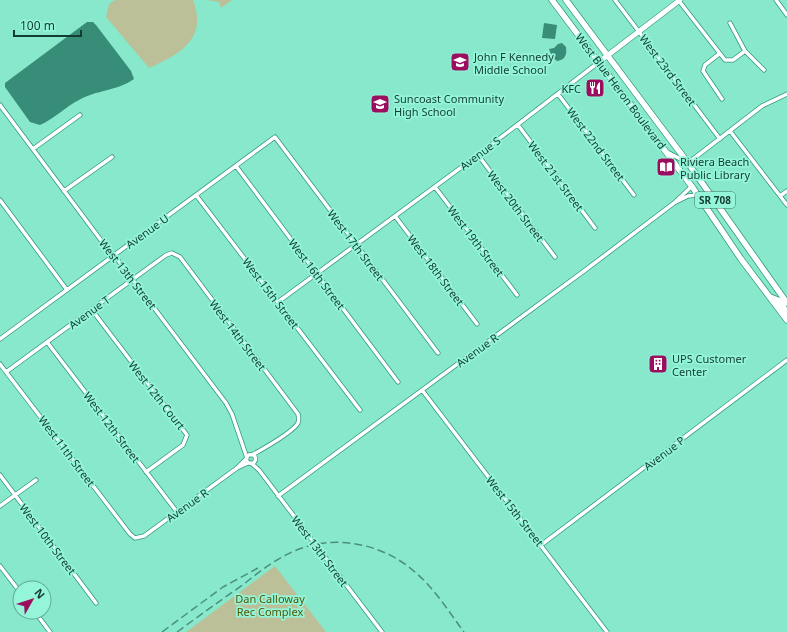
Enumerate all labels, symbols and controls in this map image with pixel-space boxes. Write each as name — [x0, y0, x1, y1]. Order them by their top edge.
scale bar — [14, 12, 81, 38]
text: 100 m — [20, 17, 55, 34]
street label: West Blue Heron Boulevard — [572, 30, 670, 152]
street label: West 23rd Street — [636, 31, 700, 109]
place label: John F Kennedy Middle School — [473, 49, 554, 77]
school or university icon: John F Kennedy Middle School — [449, 51, 471, 73]
restaurant icon: KFC — [584, 77, 606, 99]
place label: KFC — [562, 81, 581, 96]
place label: Suncoast Community High School — [394, 91, 504, 119]
school or university icon: Suncoast Community High School — [369, 93, 391, 115]
street label: West 22nd Street — [564, 104, 628, 184]
street label: Avenue S — [457, 133, 503, 173]
street label: West 21st Street — [525, 138, 587, 214]
place label: Riviera Beach Public Library — [680, 154, 750, 182]
library icon: Riviera Beach Public Library — [655, 156, 677, 178]
street label: West 20th Street — [484, 167, 548, 245]
road number: SR 708 — [695, 192, 735, 208]
street label: West 19th Street — [444, 202, 508, 280]
street label: West 17th Street — [324, 206, 388, 284]
street label: Avenue U — [123, 210, 171, 252]
street label: West 18th Street — [404, 231, 468, 309]
street label: West 16th Street — [285, 235, 349, 313]
street label: West 13th Street — [96, 236, 160, 312]
street label: West 15th Street — [239, 254, 303, 332]
street label: Avenue T — [65, 292, 113, 332]
street label: West 14th Street — [206, 296, 270, 374]
street label: Avenue R — [453, 330, 501, 370]
place label: UPS Customer Center — [672, 351, 747, 379]
building icon: UPS Customer Center — [647, 353, 669, 375]
street label: West 12th Court — [125, 358, 189, 433]
street label: West 12th Street — [80, 388, 144, 466]
street label: West 11th Street — [35, 412, 99, 490]
street label: Avenue P — [640, 432, 688, 473]
street label: West 15th Street — [483, 473, 547, 549]
street label: Avenue R — [163, 485, 211, 525]
street label: West 10th Street — [16, 500, 80, 578]
street label: West 13th Street — [288, 512, 352, 590]
north arrow — [12, 580, 52, 620]
text: N — [32, 585, 49, 602]
park label: Dan Calloway Rec Complex — [235, 591, 305, 619]

